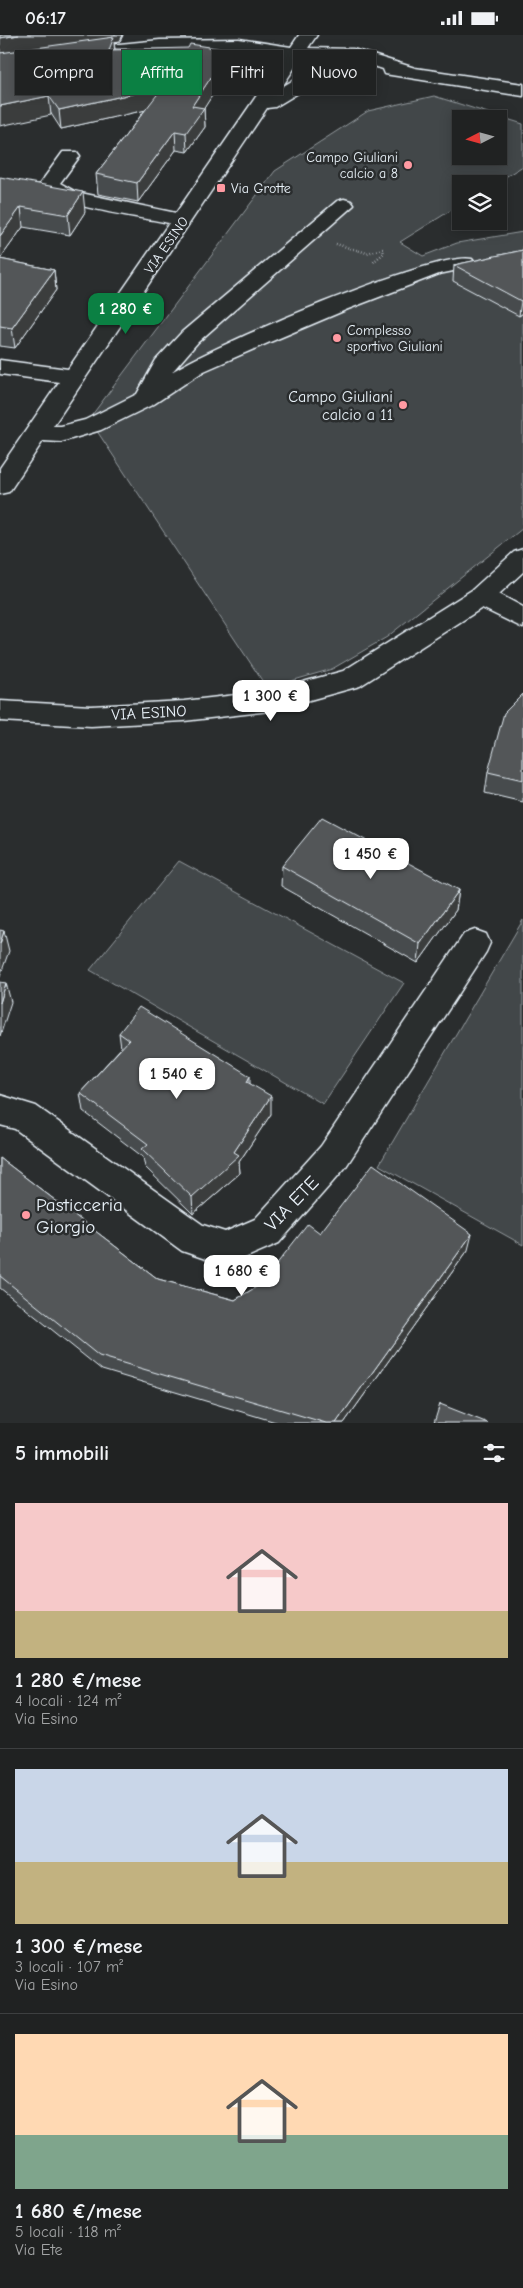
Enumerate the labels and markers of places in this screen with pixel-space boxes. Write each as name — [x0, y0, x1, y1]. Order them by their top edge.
place label: Campo Giuliani calcio a 8 — [306, 149, 398, 182]
marker: Campo Giuliani calcio a 8 — [402, 159, 414, 171]
place label: Via Grotte — [231, 180, 291, 197]
marker: Via Grotte — [215, 182, 227, 194]
pin: 1 280 € — [80, 293, 172, 335]
place label: Complesso sportivo Giuliani — [347, 322, 443, 355]
marker: Complesso sportivo Giuliani — [331, 332, 343, 344]
place label: Campo Giuliani calcio a 11 — [288, 388, 393, 424]
marker: Campo Giuliani calcio a 11 — [397, 399, 409, 411]
pin: 1 300 € — [225, 679, 317, 722]
pin: 1 450 € — [325, 837, 417, 880]
pin: 1 540 € — [131, 1057, 223, 1100]
place label: Pasticceria Giorgio — [36, 1194, 123, 1238]
marker: Pasticceria Giorgio — [20, 1209, 32, 1221]
pin: 1 680 € — [196, 1255, 288, 1297]

